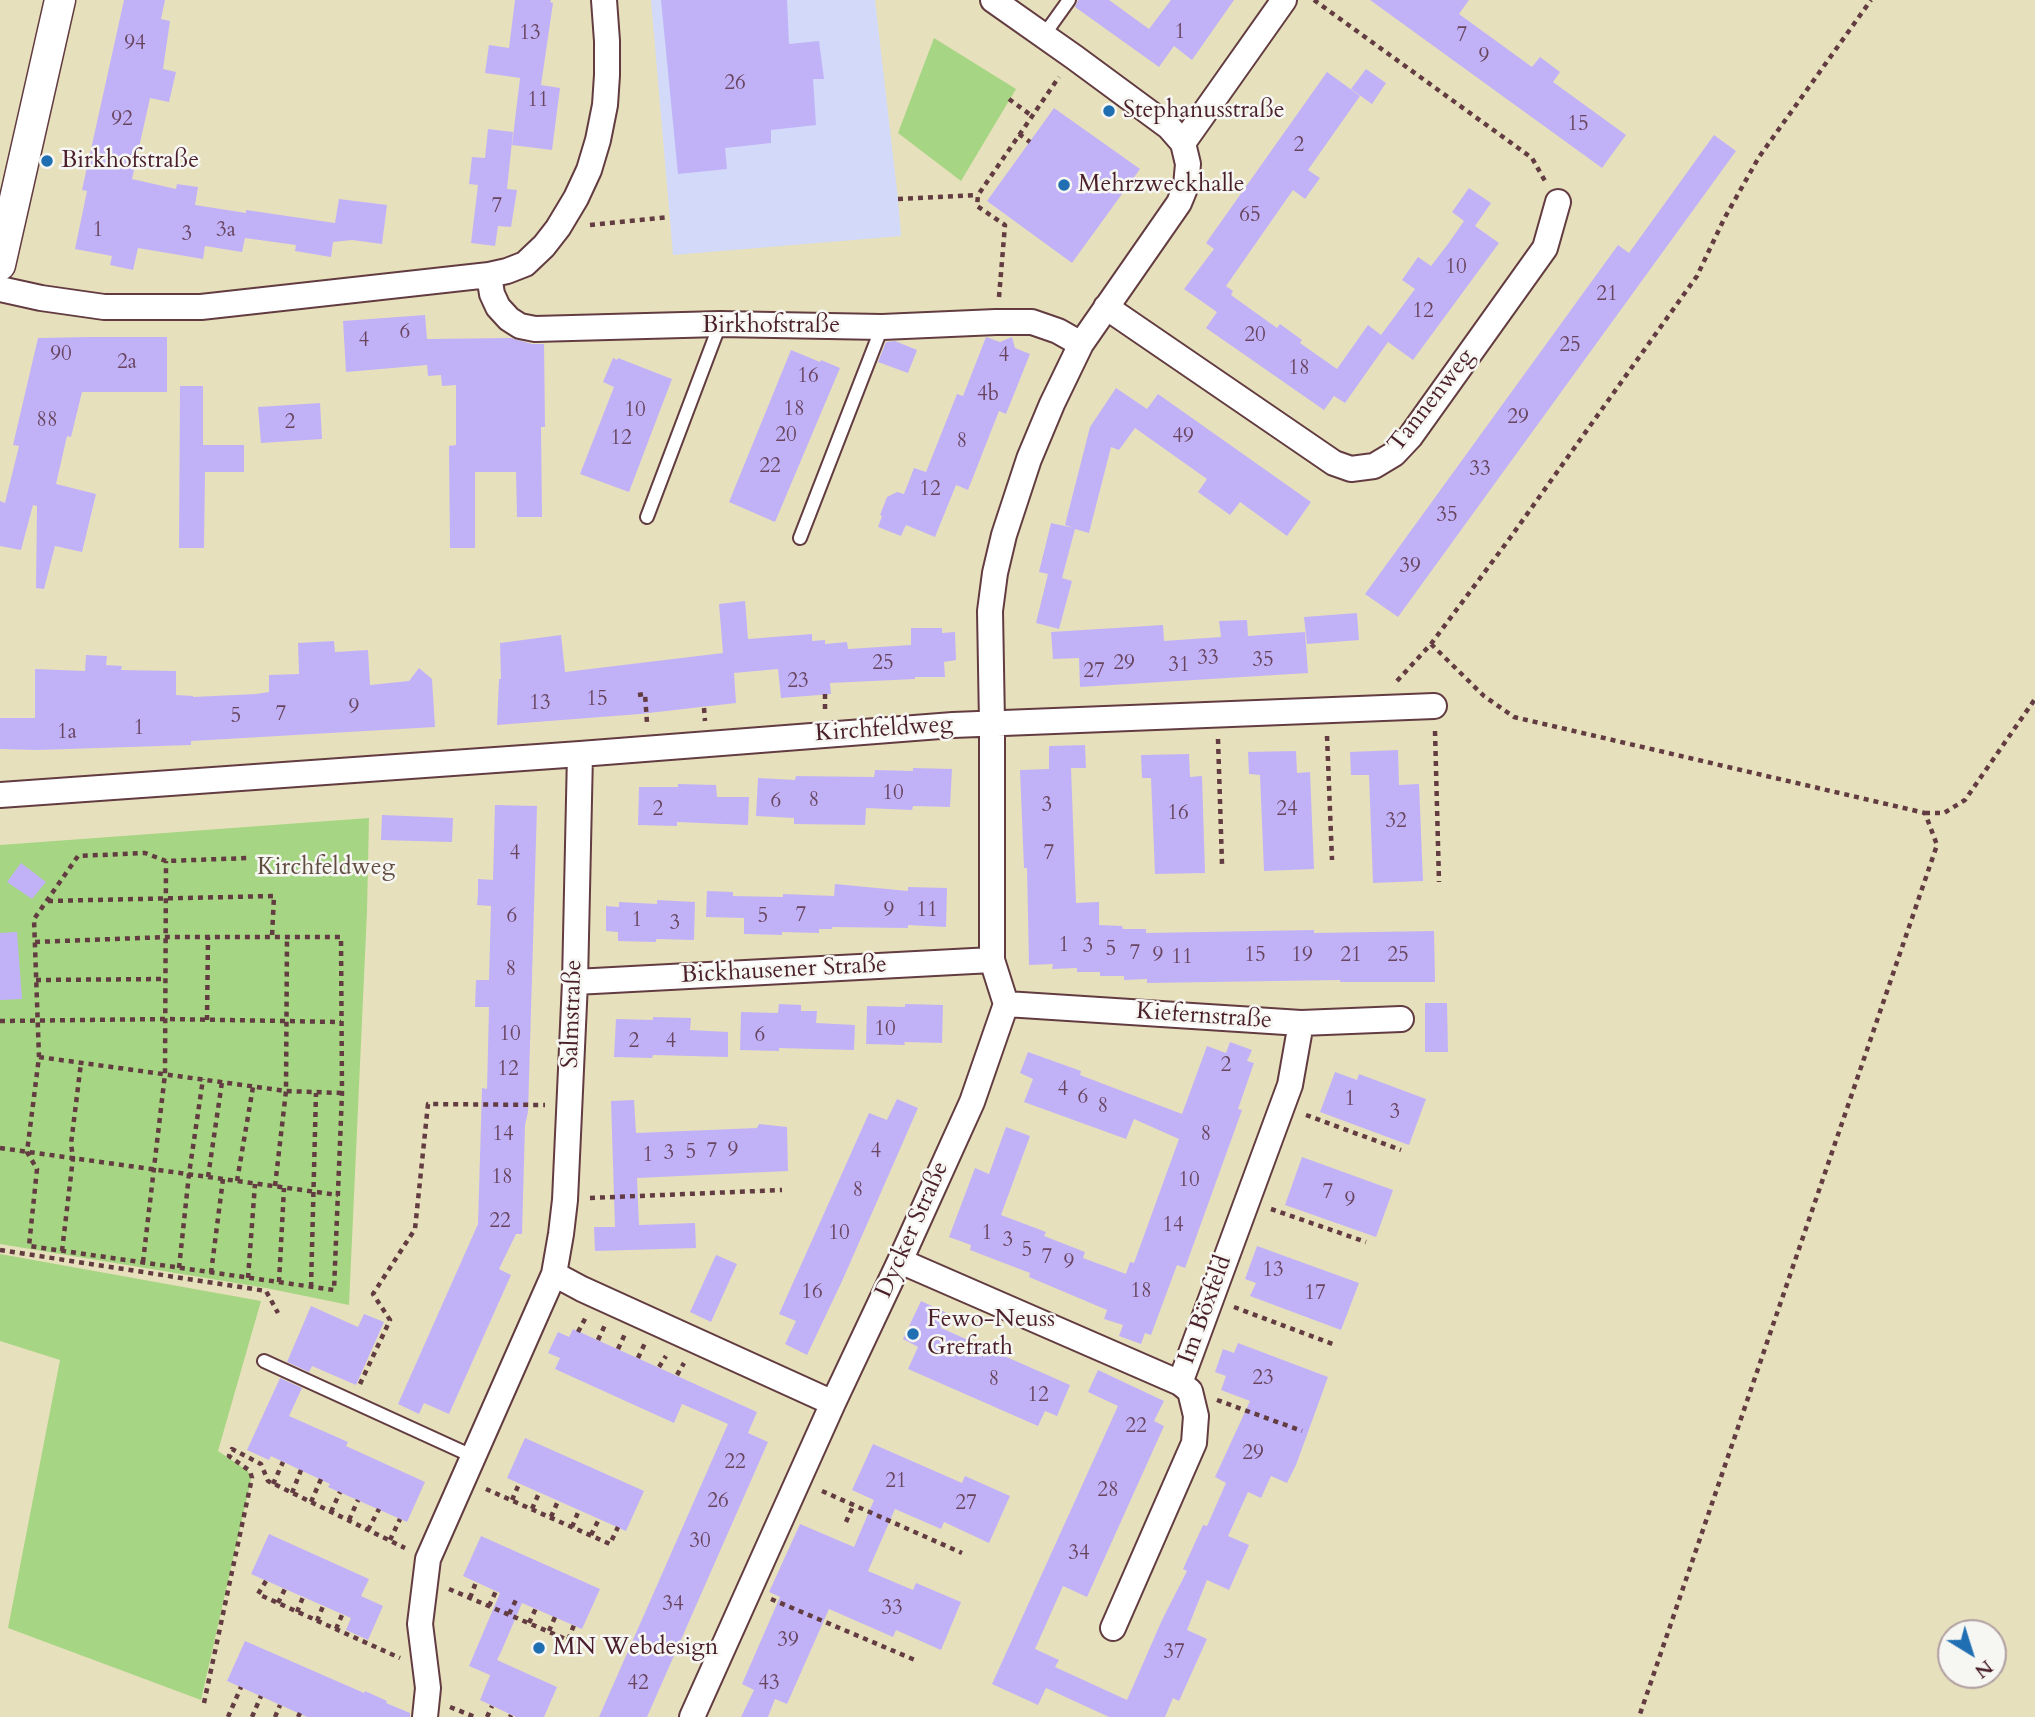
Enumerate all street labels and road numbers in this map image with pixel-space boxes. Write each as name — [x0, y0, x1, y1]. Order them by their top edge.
street label: Birkhofstraße — [702, 312, 840, 340]
street label: Tannenweg — [1383, 344, 1481, 458]
street label: Kirchfeldweg — [814, 711, 954, 749]
street label: Bickhausener Straße — [680, 951, 888, 991]
street label: Salmstraße — [557, 959, 589, 1069]
street label: Kiefernstraße — [1135, 998, 1273, 1036]
street label: Dycker Straße — [870, 1157, 956, 1303]
street label: Im Böxfeld — [1173, 1252, 1239, 1368]

